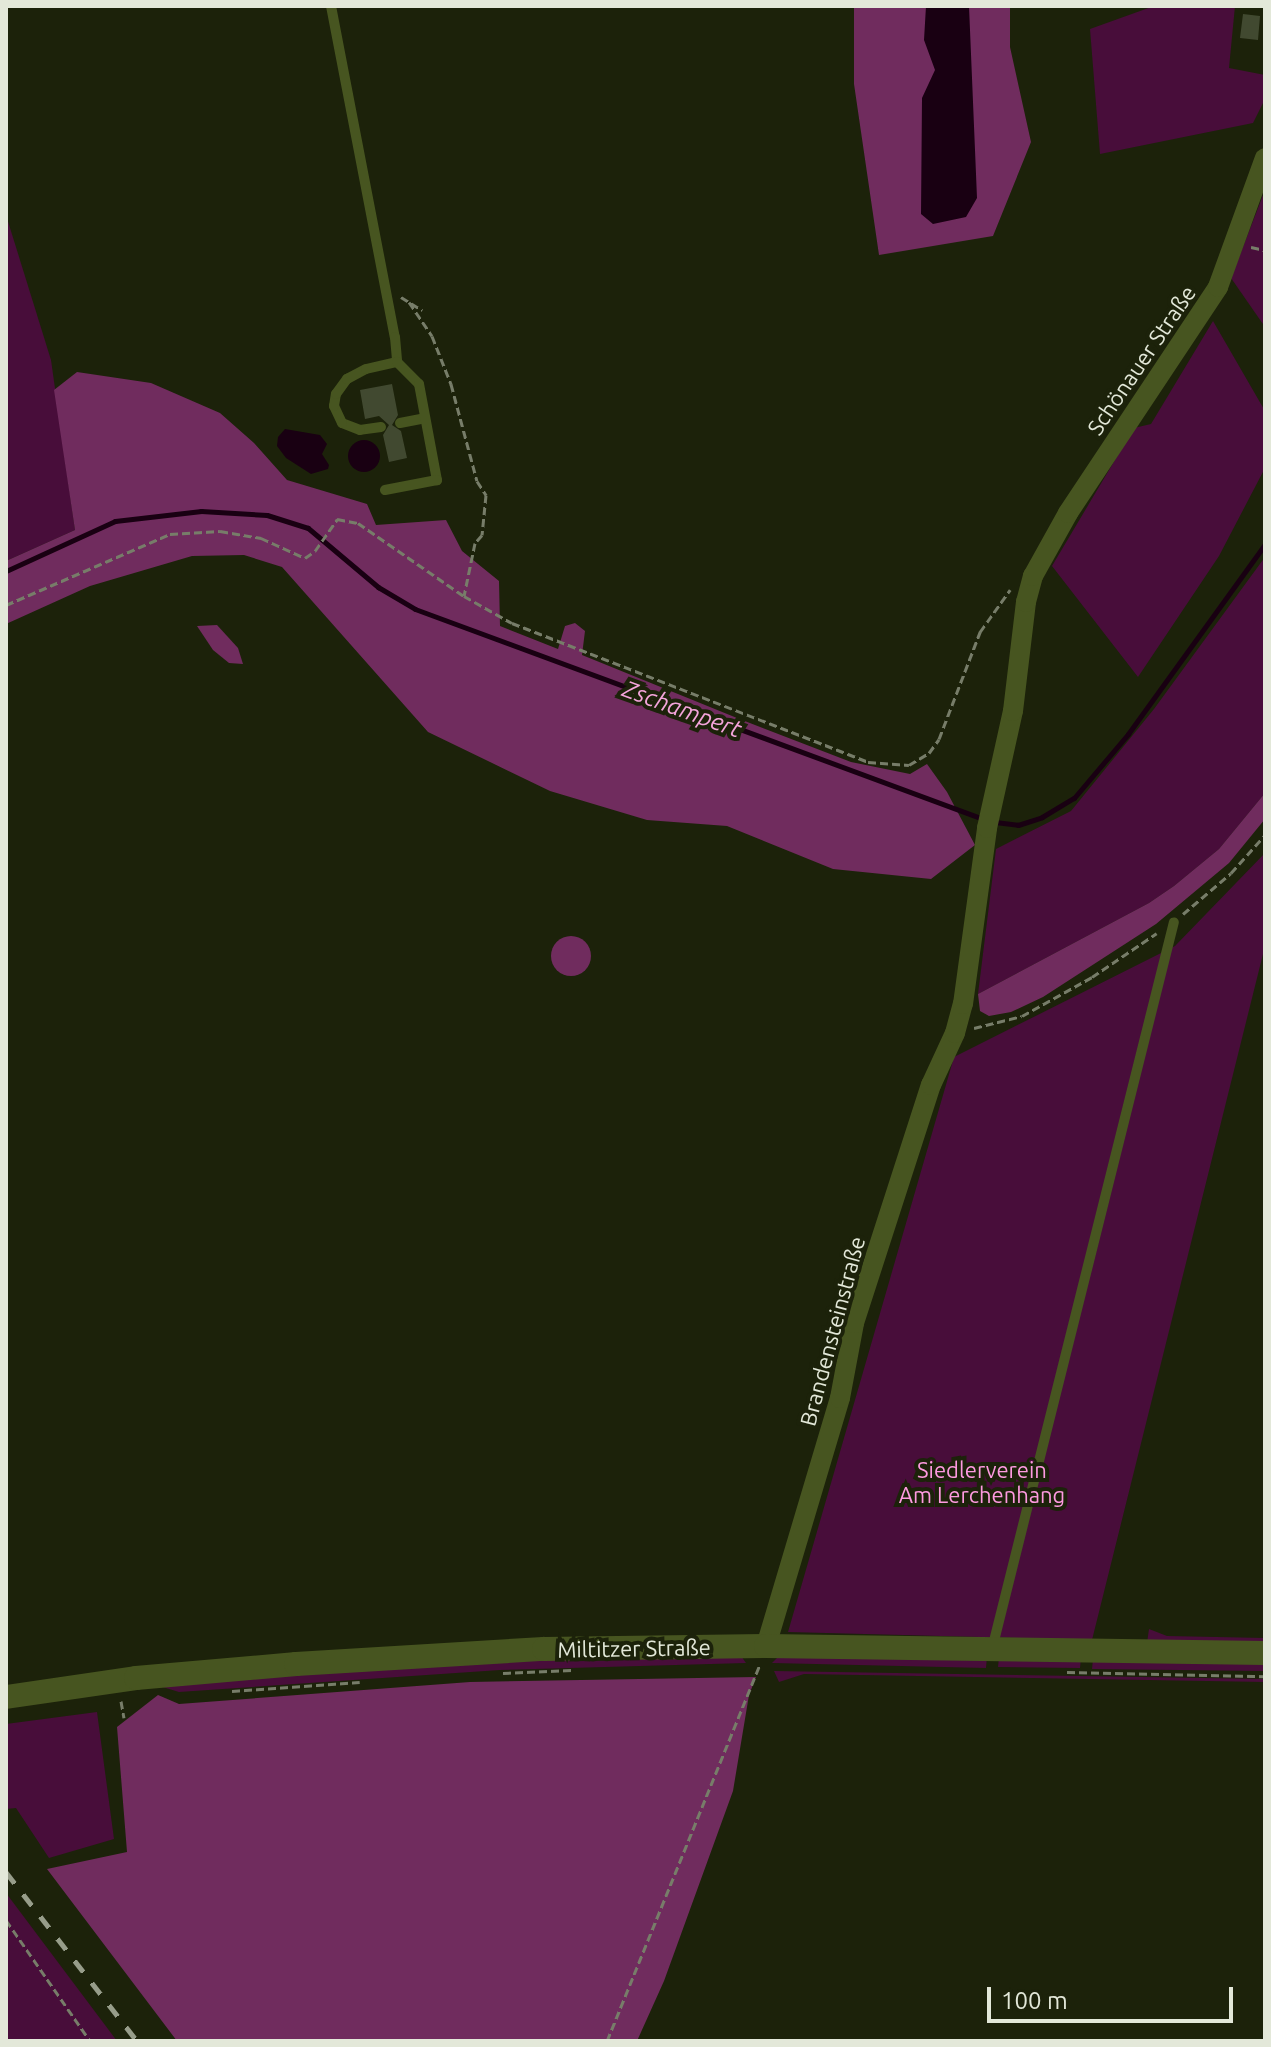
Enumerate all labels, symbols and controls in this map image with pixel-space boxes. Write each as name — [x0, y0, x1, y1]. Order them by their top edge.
street label: Schönauer Straße — [1081, 280, 1201, 440]
water label: Zschampert — [619, 674, 745, 744]
street label: Brandensteinstraße — [794, 1233, 870, 1429]
park label: Siedlerverein Am Lerchenhang — [899, 1456, 1065, 1508]
street label: Miltitzer Straße — [557, 1633, 711, 1663]
scale bar — [991, 1971, 1237, 2021]
text: 100 m — [1001, 1987, 1068, 2014]

